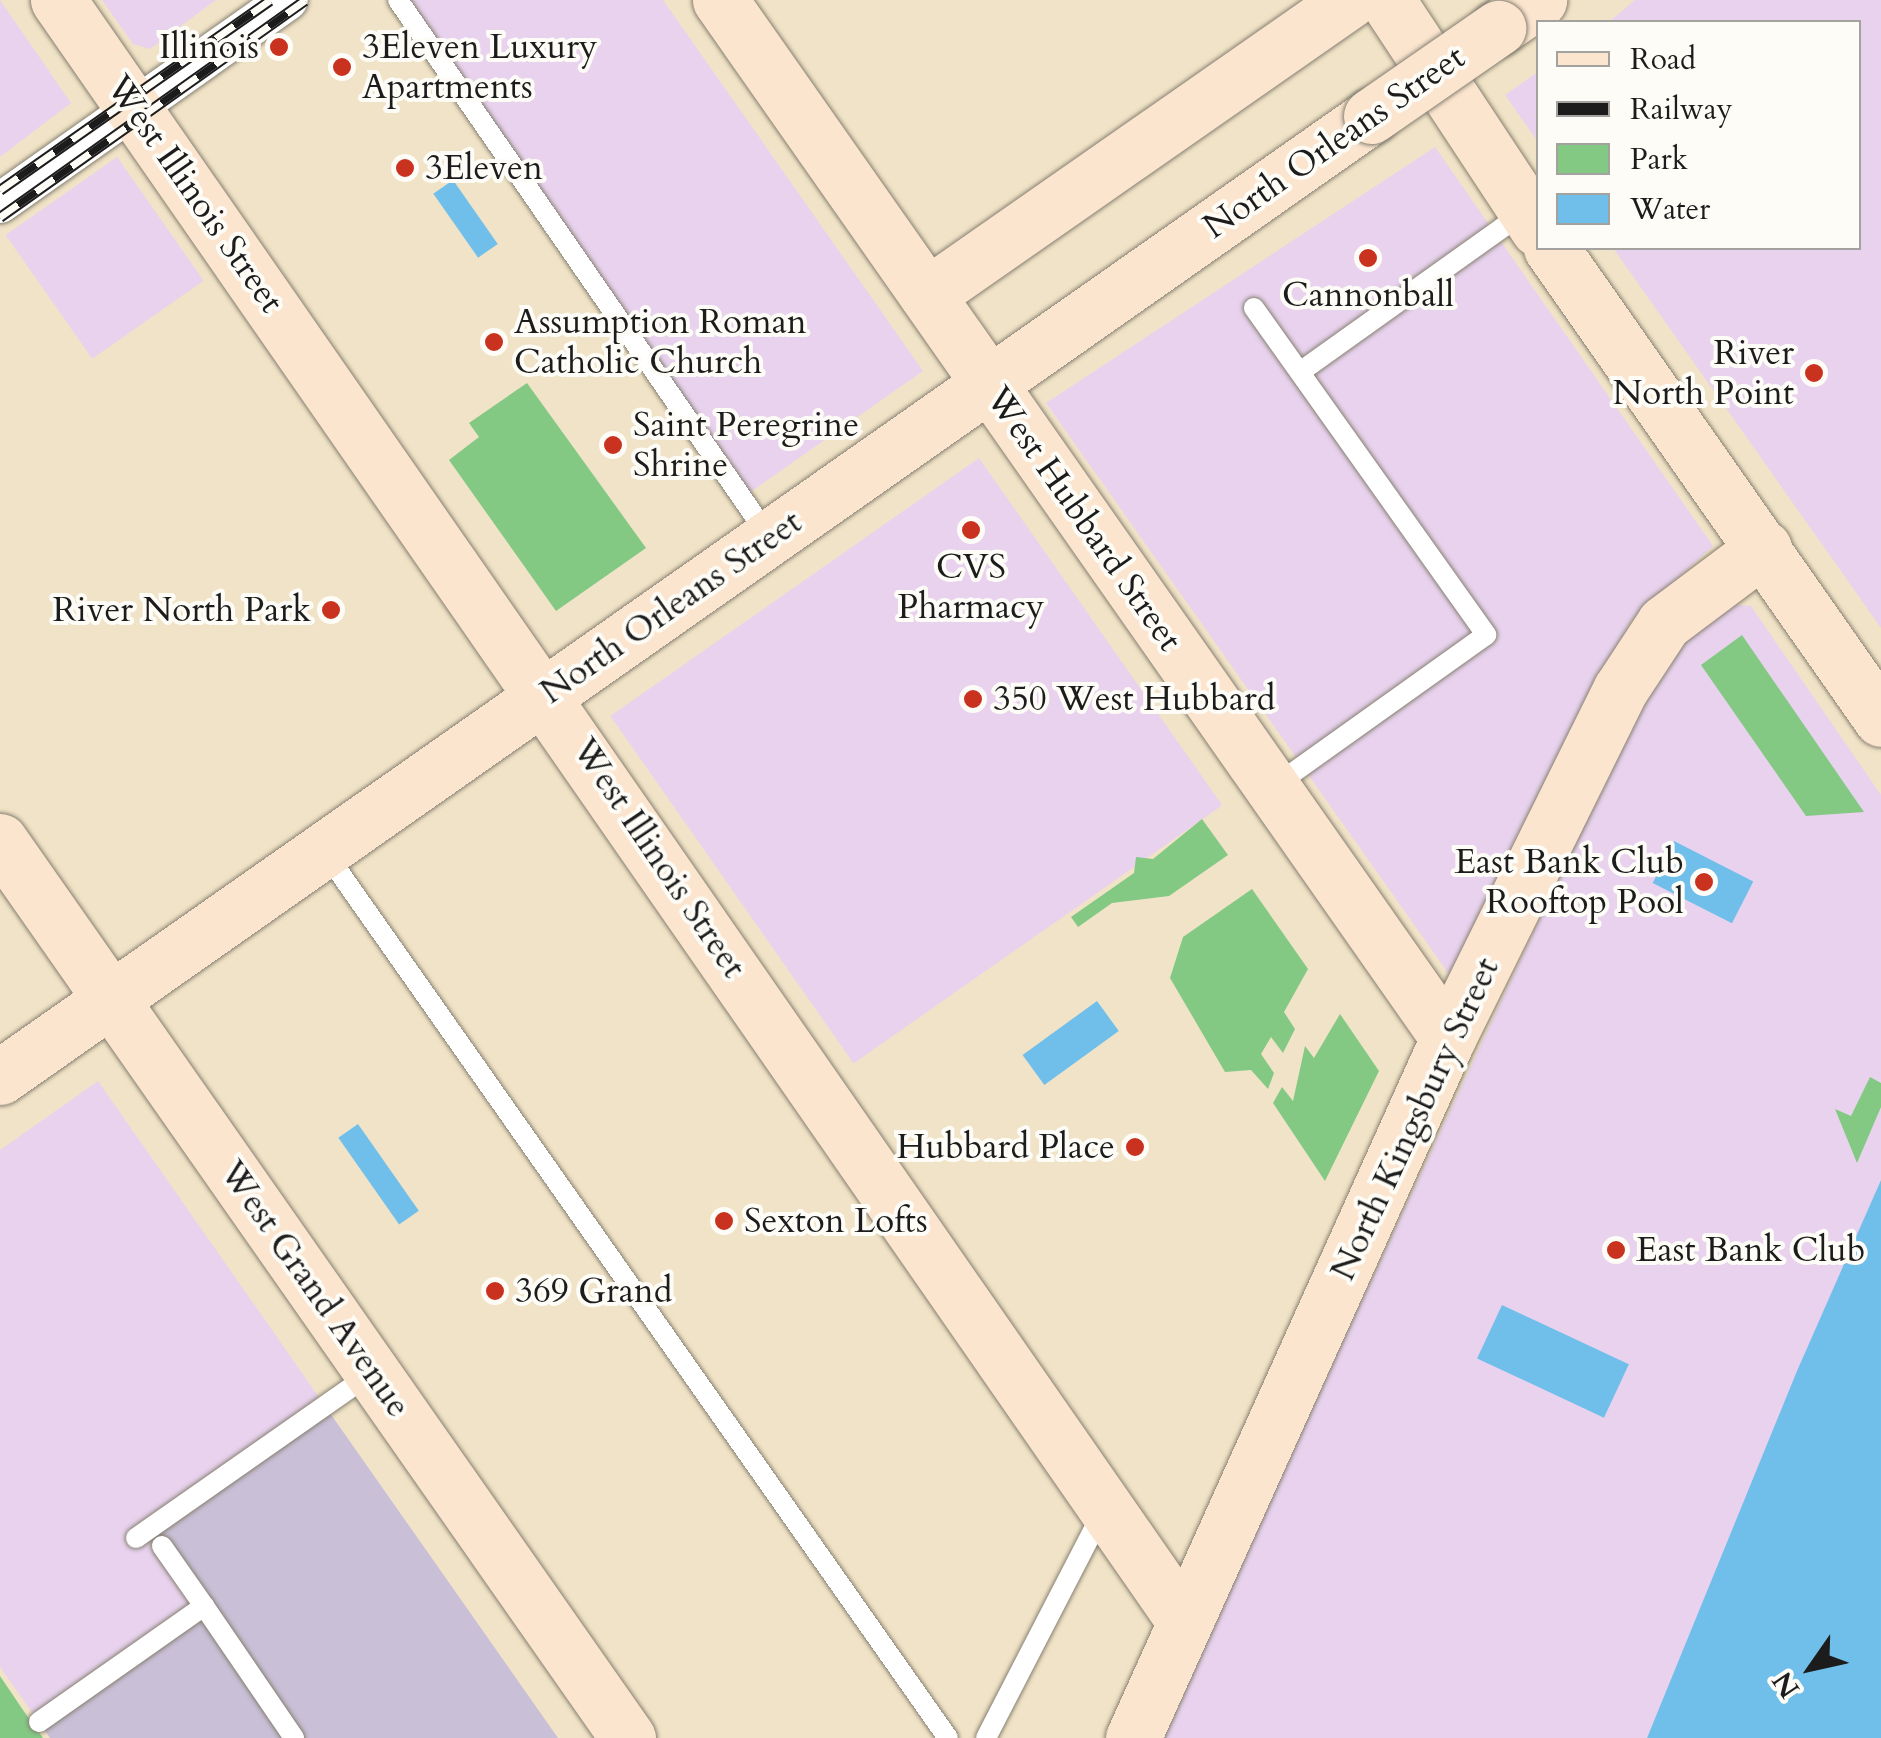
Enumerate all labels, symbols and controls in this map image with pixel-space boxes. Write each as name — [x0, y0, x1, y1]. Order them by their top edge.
legend — [1536, 20, 1861, 250]
place label: Illinois — [159, 26, 259, 68]
place label: 3Eleven Luxury Apartments — [362, 26, 597, 108]
marker: Illinois — [268, 36, 290, 58]
street label: North Orleans Street — [1195, 36, 1473, 248]
text: Road — [1630, 39, 1696, 80]
marker: 3Eleven Luxury Apartments — [331, 56, 353, 78]
street label: West Illinois Street — [97, 67, 293, 321]
text: Railway — [1630, 89, 1733, 130]
text: Park — [1630, 139, 1688, 180]
place label: 3Eleven — [425, 147, 543, 189]
marker: 3Eleven — [394, 157, 416, 179]
text: Water — [1630, 189, 1710, 230]
marker: Cannonball — [1357, 247, 1379, 269]
place label: Cannonball — [1282, 274, 1454, 316]
place label: Assumption Roman Catholic Church — [514, 301, 807, 383]
marker: Assumption Roman Catholic Church — [483, 331, 505, 353]
place label: River North Point — [1612, 332, 1794, 414]
marker: River North Point — [1803, 362, 1825, 384]
street label: West Hubbard Street — [977, 379, 1191, 659]
place label: Saint Peregrine Shrine — [633, 404, 859, 486]
marker: Saint Peregrine Shrine — [602, 434, 624, 456]
street label: North Orleans Street — [532, 501, 810, 713]
marker: CVS Pharmacy — [960, 519, 982, 541]
place label: CVS Pharmacy — [898, 546, 1044, 628]
place label: River North Park — [53, 589, 311, 631]
marker: River North Park — [320, 599, 342, 621]
place label: 350 West Hubbard — [993, 678, 1275, 720]
marker: 350 West Hubbard — [962, 688, 984, 710]
street label: West Illinois Street — [563, 730, 755, 986]
place label: East Bank Club Rooftop Pool — [1455, 841, 1684, 923]
marker: East Bank Club Rooftop Pool — [1693, 871, 1715, 893]
street label: North Kingsbury Street — [1322, 951, 1508, 1287]
place label: Hubbard Place — [896, 1126, 1115, 1168]
marker: Hubbard Place — [1124, 1136, 1146, 1158]
street label: West Grand Avenue — [211, 1153, 419, 1425]
place label: Sexton Lofts — [744, 1200, 928, 1242]
marker: Sexton Lofts — [713, 1210, 735, 1232]
place label: East Bank Club — [1636, 1229, 1865, 1271]
marker: East Bank Club — [1605, 1239, 1627, 1261]
place label: 369 Grand — [515, 1270, 672, 1312]
marker: 369 Grand — [484, 1280, 506, 1302]
north arrow — [1761, 1618, 1861, 1718]
text: N — [1764, 1664, 1809, 1705]

